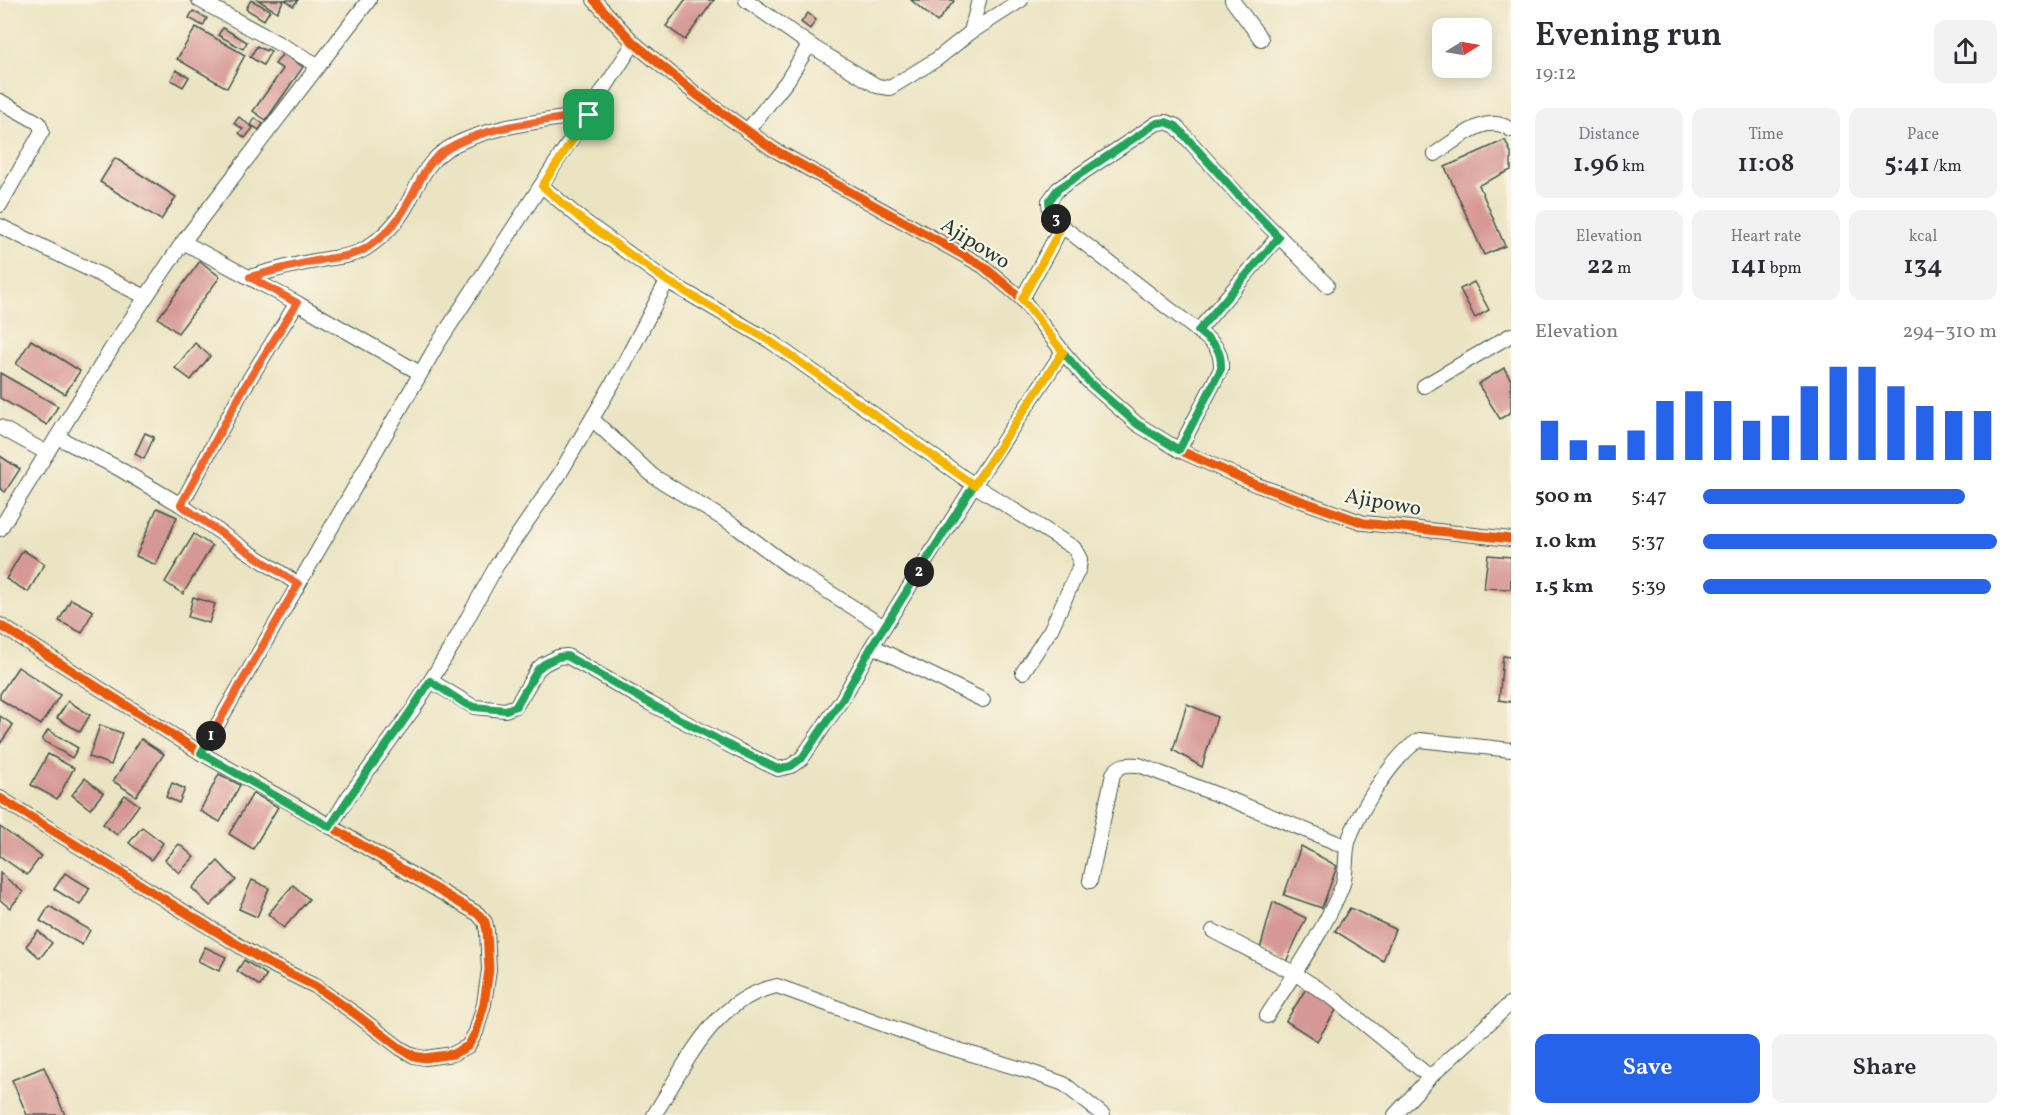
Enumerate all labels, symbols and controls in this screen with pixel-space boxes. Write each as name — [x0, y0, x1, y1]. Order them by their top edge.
text: Evening run — [1535, 14, 1722, 60]
north arrow — [1432, 18, 1492, 78]
map controls — [1432, 18, 1492, 78]
button: share — [1934, 20, 1997, 83]
text: 19:12 — [1535, 60, 1576, 88]
pin — [563, 89, 614, 140]
icon: arrive — [572, 98, 605, 131]
text: Distance — [1578, 124, 1640, 146]
text: Time — [1748, 124, 1784, 146]
text: Pace — [1907, 124, 1939, 146]
text: 1.96 — [1573, 146, 1619, 182]
text: 11:08 — [1737, 146, 1795, 182]
text: 5:41 — [1884, 146, 1930, 182]
text: km — [1619, 156, 1645, 178]
text: /km — [1930, 156, 1962, 178]
pin: 3 — [1041, 204, 1071, 234]
text: 3 — [1052, 208, 1060, 230]
street label: Ajipowo — [935, 211, 1015, 277]
text: Elevation — [1576, 226, 1642, 248]
text: Heart rate — [1731, 226, 1801, 248]
text: kcal — [1909, 226, 1937, 248]
text: 22 — [1587, 248, 1614, 284]
text: 141 — [1730, 248, 1767, 284]
text: 134 — [1903, 248, 1943, 284]
text: m — [1614, 258, 1631, 280]
text: bpm — [1767, 258, 1802, 280]
text: Elevation — [1535, 318, 1618, 346]
text: 294–310 m — [1902, 318, 1997, 346]
street label: Ajipowo — [1343, 482, 1423, 524]
text: 500 m — [1535, 483, 1593, 511]
text: 5:47 — [1631, 483, 1667, 511]
text: 1.0 km — [1535, 528, 1597, 556]
text: 5:37 — [1631, 528, 1665, 556]
pin: 2 — [904, 557, 934, 587]
text: 2 — [915, 561, 923, 583]
text: 1.5 km — [1535, 573, 1594, 601]
text: 5:39 — [1631, 573, 1666, 601]
pin: 1 — [196, 721, 226, 751]
text: 1 — [208, 725, 214, 747]
button: Save — [1535, 1034, 1760, 1103]
button: Share — [1772, 1034, 1997, 1103]

